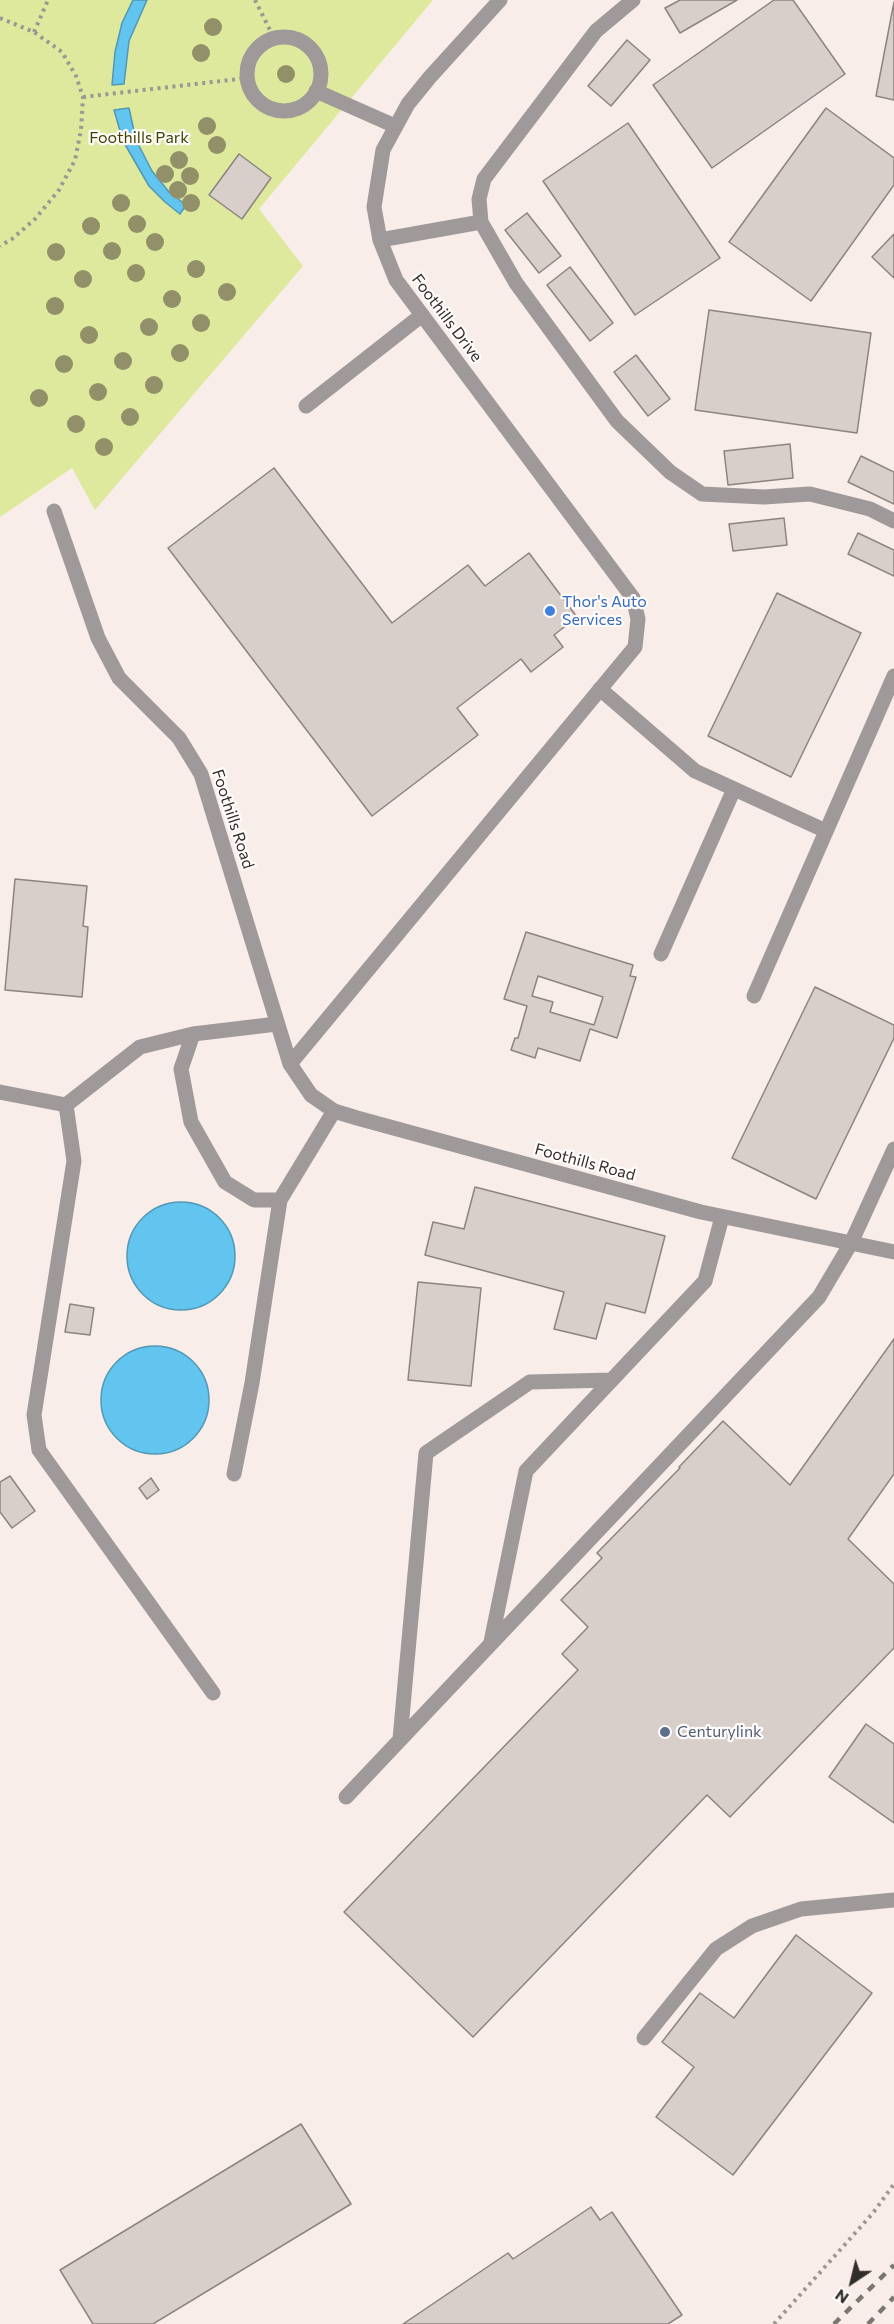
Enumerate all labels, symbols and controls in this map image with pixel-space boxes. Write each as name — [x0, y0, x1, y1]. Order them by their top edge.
park label: Foothills Park — [89, 128, 189, 148]
street label: Foothills Drive — [408, 270, 486, 366]
place label: Thor's Auto Services — [562, 592, 647, 630]
marker: Thor's Auto Services — [543, 604, 557, 618]
street label: Foothills Road — [208, 767, 258, 871]
street label: Foothills Road — [533, 1139, 637, 1185]
place label: Centurylink — [677, 1722, 762, 1742]
marker: Centurylink — [658, 1725, 672, 1739]
north arrow — [822, 2252, 882, 2312]
text: N — [831, 2286, 852, 2308]

